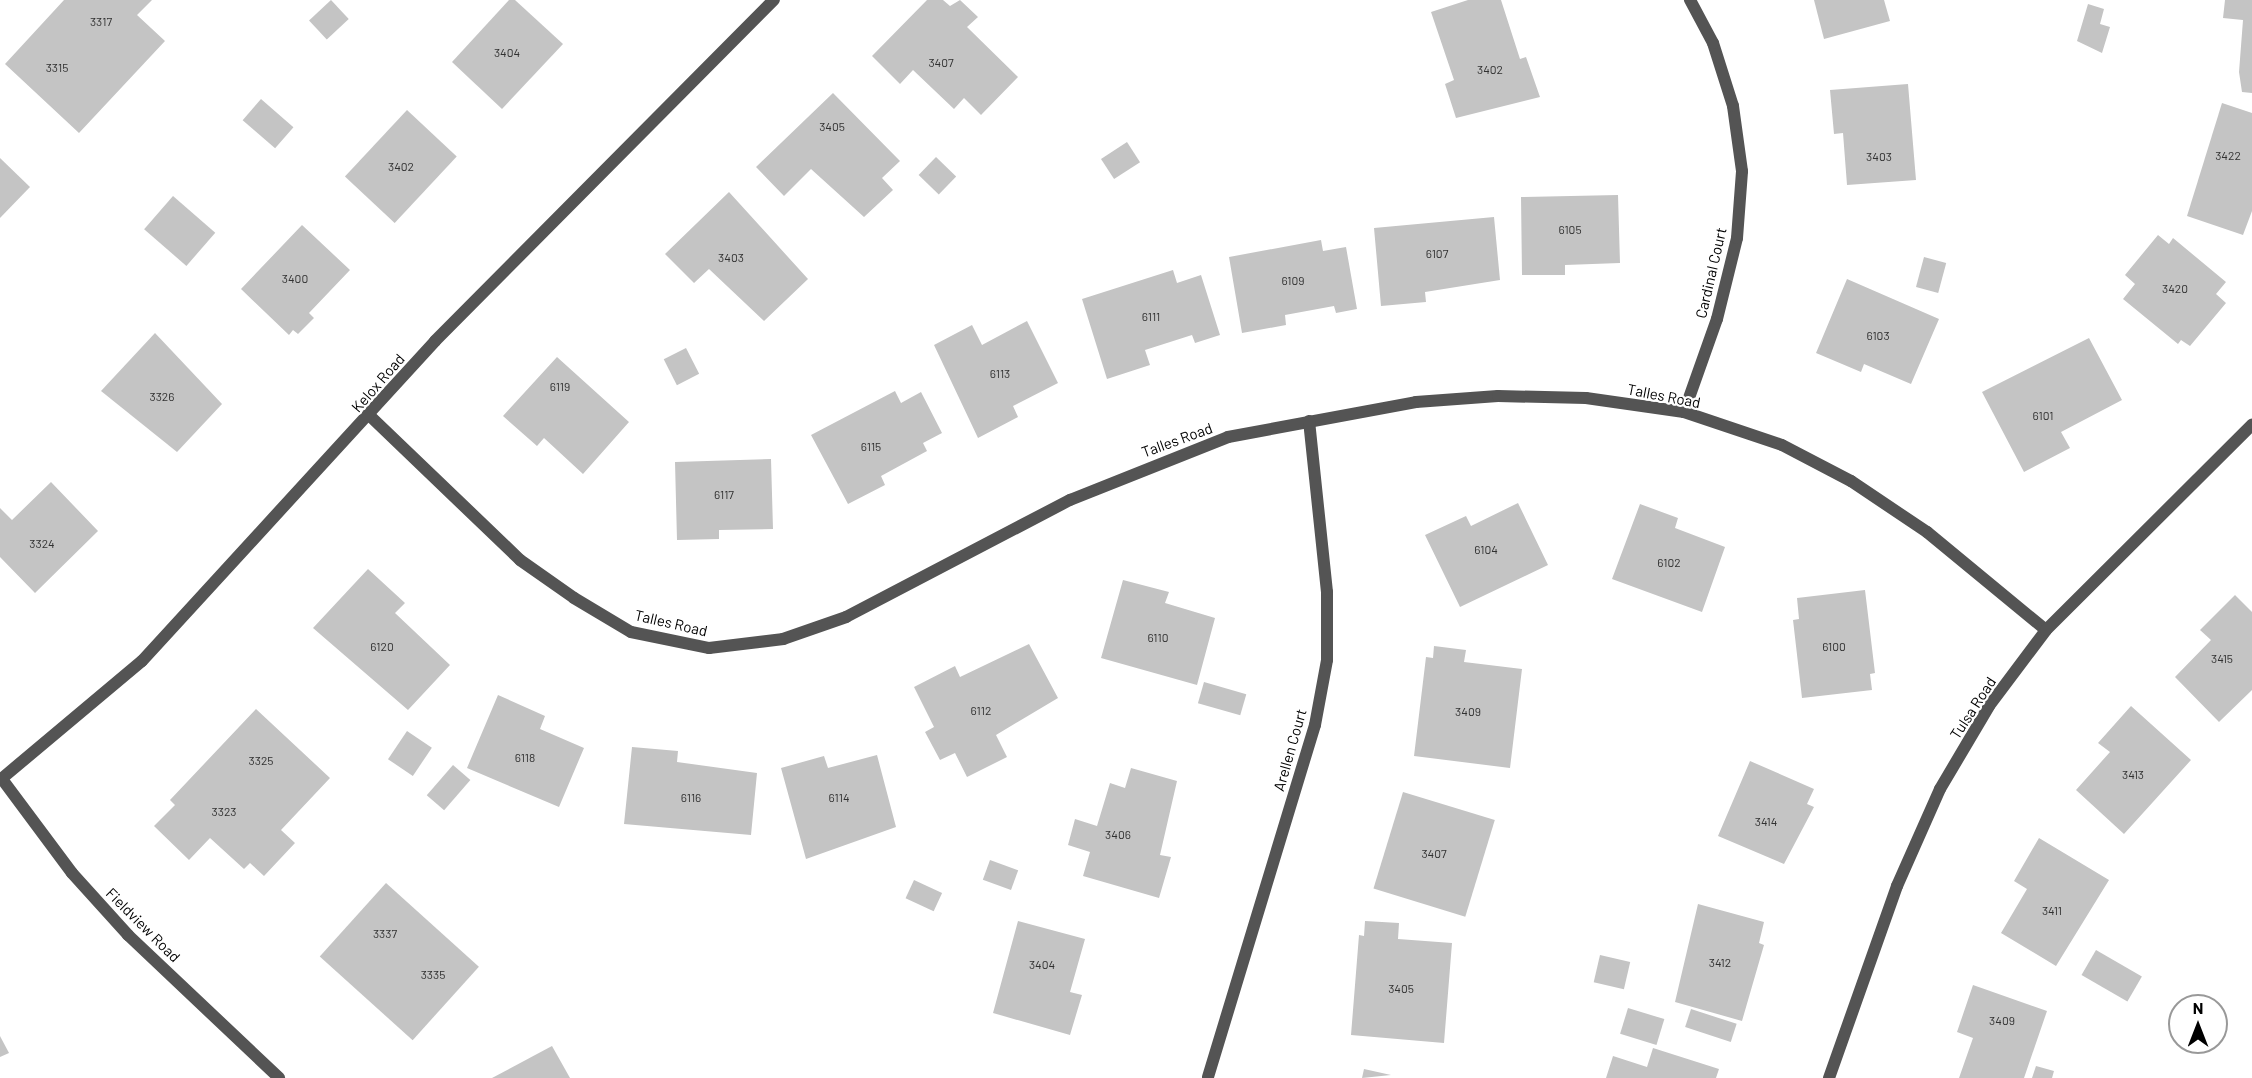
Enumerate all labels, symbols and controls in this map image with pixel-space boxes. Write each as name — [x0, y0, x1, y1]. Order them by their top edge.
house number: 3317 — [90, 15, 112, 29]
house number: 3404 — [494, 46, 520, 60]
house number: 3407 — [928, 56, 954, 70]
house number: 3315 — [46, 61, 68, 75]
house number: 3402 — [1477, 63, 1503, 77]
house number: 3405 — [819, 120, 845, 134]
house number: 3422 — [2215, 149, 2241, 163]
house number: 3403 — [1866, 150, 1892, 164]
house number: 3402 — [388, 160, 414, 174]
house number: 6105 — [1558, 223, 1582, 237]
street label: Cardinal Court — [1692, 226, 1730, 320]
house number: 6107 — [1426, 247, 1448, 261]
house number: 3403 — [718, 251, 744, 265]
house number: 3400 — [282, 272, 308, 286]
house number: 6109 — [1281, 274, 1305, 288]
house number: 3420 — [2162, 282, 2188, 296]
house number: 6111 — [1142, 310, 1160, 324]
house number: 6103 — [1866, 329, 1890, 343]
street label: Kelox Road — [348, 350, 408, 416]
house number: 6113 — [990, 367, 1010, 381]
house number: 6119 — [550, 380, 570, 394]
street label: Talles Road — [1626, 380, 1702, 412]
house number: 3326 — [150, 390, 174, 404]
house number: 6101 — [2033, 409, 2053, 423]
street label: Talles Road — [1139, 419, 1215, 461]
house number: 6115 — [861, 440, 881, 454]
house number: 6117 — [714, 488, 734, 502]
house number: 3324 — [29, 537, 55, 551]
house number: 6104 — [1474, 543, 1498, 557]
house number: 6102 — [1657, 556, 1681, 570]
street label: Talles Road — [633, 606, 709, 640]
house number: 6110 — [1147, 631, 1169, 645]
house number: 6120 — [370, 640, 394, 654]
house number: 6100 — [1822, 640, 1846, 654]
house number: 3415 — [2211, 652, 2233, 666]
street label: Tulsa Road — [1946, 674, 2000, 742]
house number: 6112 — [971, 704, 991, 718]
house number: 3409 — [1455, 705, 1481, 719]
street label: Arellen Court — [1270, 707, 1310, 793]
house number: 6118 — [515, 751, 535, 765]
house number: 3325 — [249, 754, 273, 768]
house number: 3413 — [2122, 768, 2144, 782]
house number: 6116 — [681, 791, 701, 805]
house number: 6114 — [828, 791, 850, 805]
house number: 3323 — [212, 805, 236, 819]
house number: 3414 — [1755, 815, 1777, 829]
house number: 3406 — [1105, 828, 1131, 842]
house number: 3407 — [1421, 847, 1447, 861]
street label: Fieldview Road — [102, 884, 184, 966]
house number: 3411 — [2042, 904, 2062, 918]
house number: 3337 — [373, 927, 397, 941]
house number: 3412 — [1709, 956, 1731, 970]
house number: 3404 — [1029, 958, 1055, 972]
house number: 3335 — [421, 968, 445, 982]
house number: 3405 — [1388, 982, 1414, 996]
north arrow — [2168, 994, 2228, 1054]
text: N — [2193, 998, 2203, 1017]
house number: 3409 — [1989, 1014, 2015, 1028]

